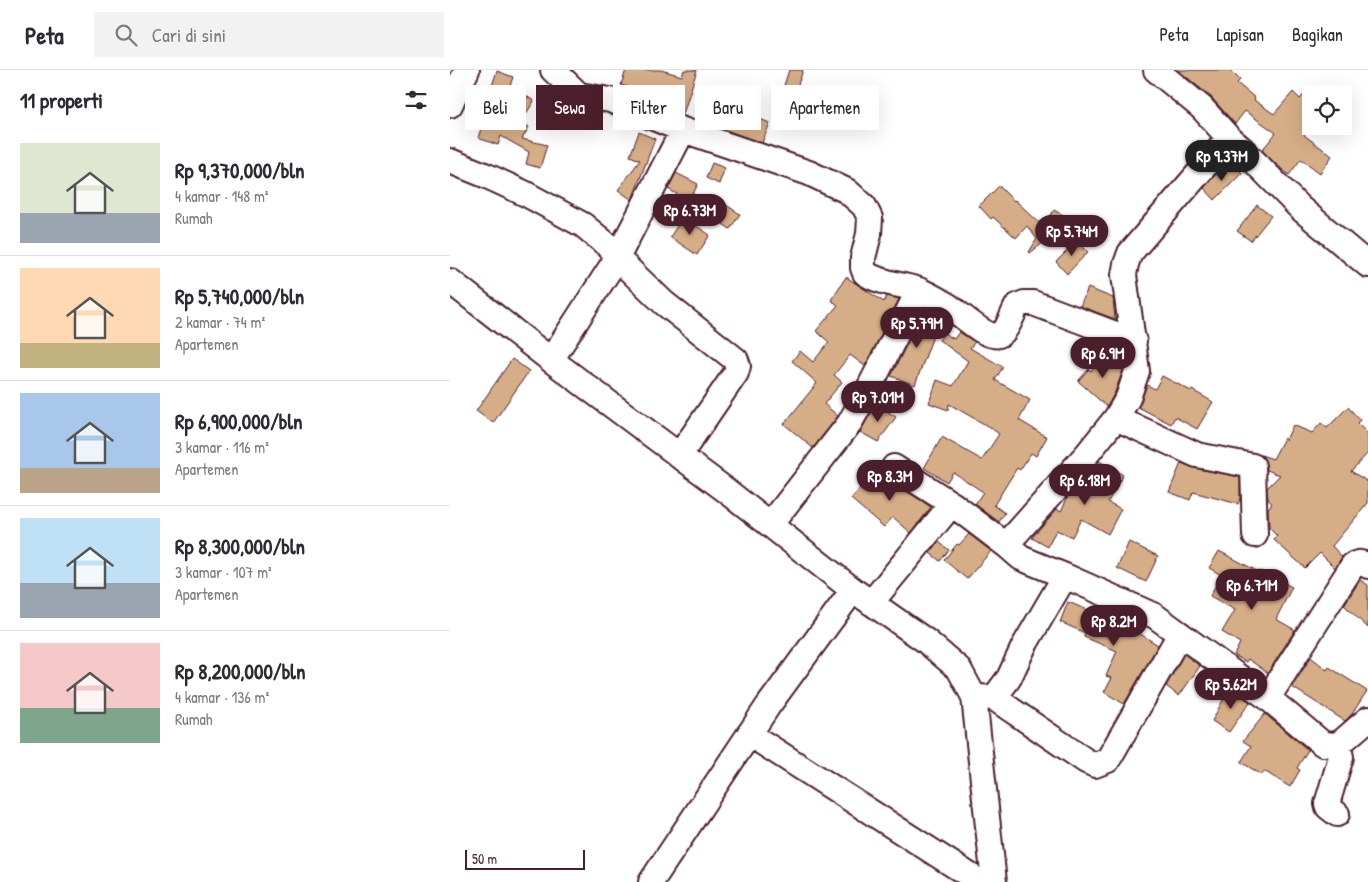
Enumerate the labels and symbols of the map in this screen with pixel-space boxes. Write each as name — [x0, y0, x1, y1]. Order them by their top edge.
pin: Rp 9.37M — [1170, 140, 1274, 182]
pin: Rp 6.73M — [638, 194, 742, 236]
pin: Rp 5.74M — [1020, 214, 1124, 257]
pin: Rp 5.79M — [865, 306, 969, 349]
pin: Rp 6.9M — [1057, 336, 1149, 379]
pin: Rp 7.01M — [826, 380, 930, 423]
pin: Rp 8.3M — [844, 460, 936, 502]
pin: Rp 6.18M — [1033, 464, 1137, 506]
pin: Rp 6.71M — [1200, 568, 1304, 611]
pin: Rp 8.2M — [1068, 604, 1160, 647]
pin: Rp 5.62M — [1179, 668, 1283, 710]
scale bar — [465, 847, 585, 870]

